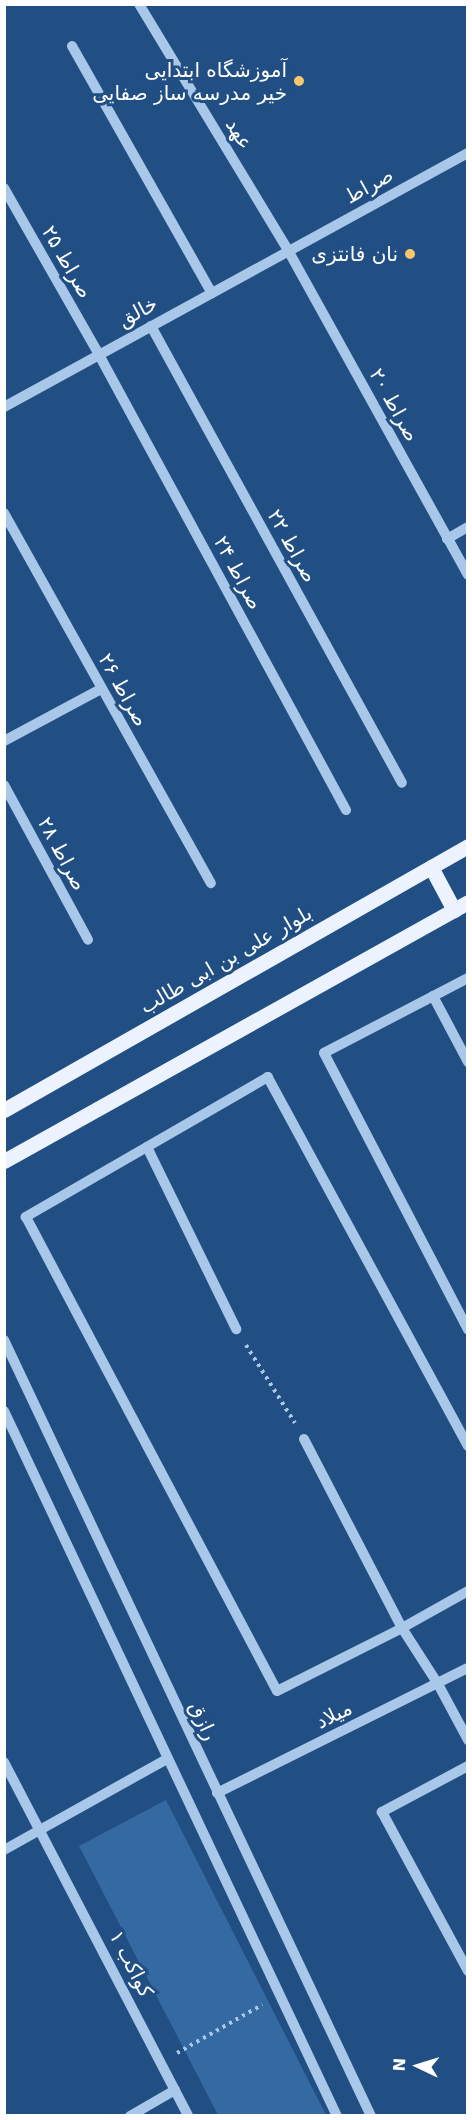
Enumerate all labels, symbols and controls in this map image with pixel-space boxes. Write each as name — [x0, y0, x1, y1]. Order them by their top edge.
place label: آموزشگاه ابتدایی خیر مدرسه ساز صفایی — [92, 58, 287, 105]
marker: آموزشگاه ابتدایی خیر مدرسه ساز صفایی — [292, 74, 306, 88]
street label: عهد — [221, 114, 257, 154]
street label: صراط — [340, 163, 398, 209]
street label: صراط ۲۵ — [37, 221, 97, 303]
place label: نان فانتزی — [311, 242, 398, 266]
marker: نان فانتزی — [403, 247, 417, 261]
street label: خالق — [114, 292, 162, 332]
street label: صراط ۲۰ — [364, 364, 424, 446]
street label: صراط ۲۲ — [262, 505, 322, 587]
street label: صراط ۲۴ — [209, 532, 267, 614]
street label: صراط ۲۶ — [93, 649, 153, 731]
street label: صراط ۲۸ — [33, 813, 91, 895]
street label: بلوار علی بن ابی طالب — [136, 901, 316, 1019]
street label: میلاد — [312, 1696, 356, 1734]
street label: رازق — [184, 1698, 222, 1744]
street label: کواکب ۱ — [104, 1927, 158, 2001]
north arrow — [388, 2036, 448, 2096]
text: N — [390, 2057, 409, 2072]

